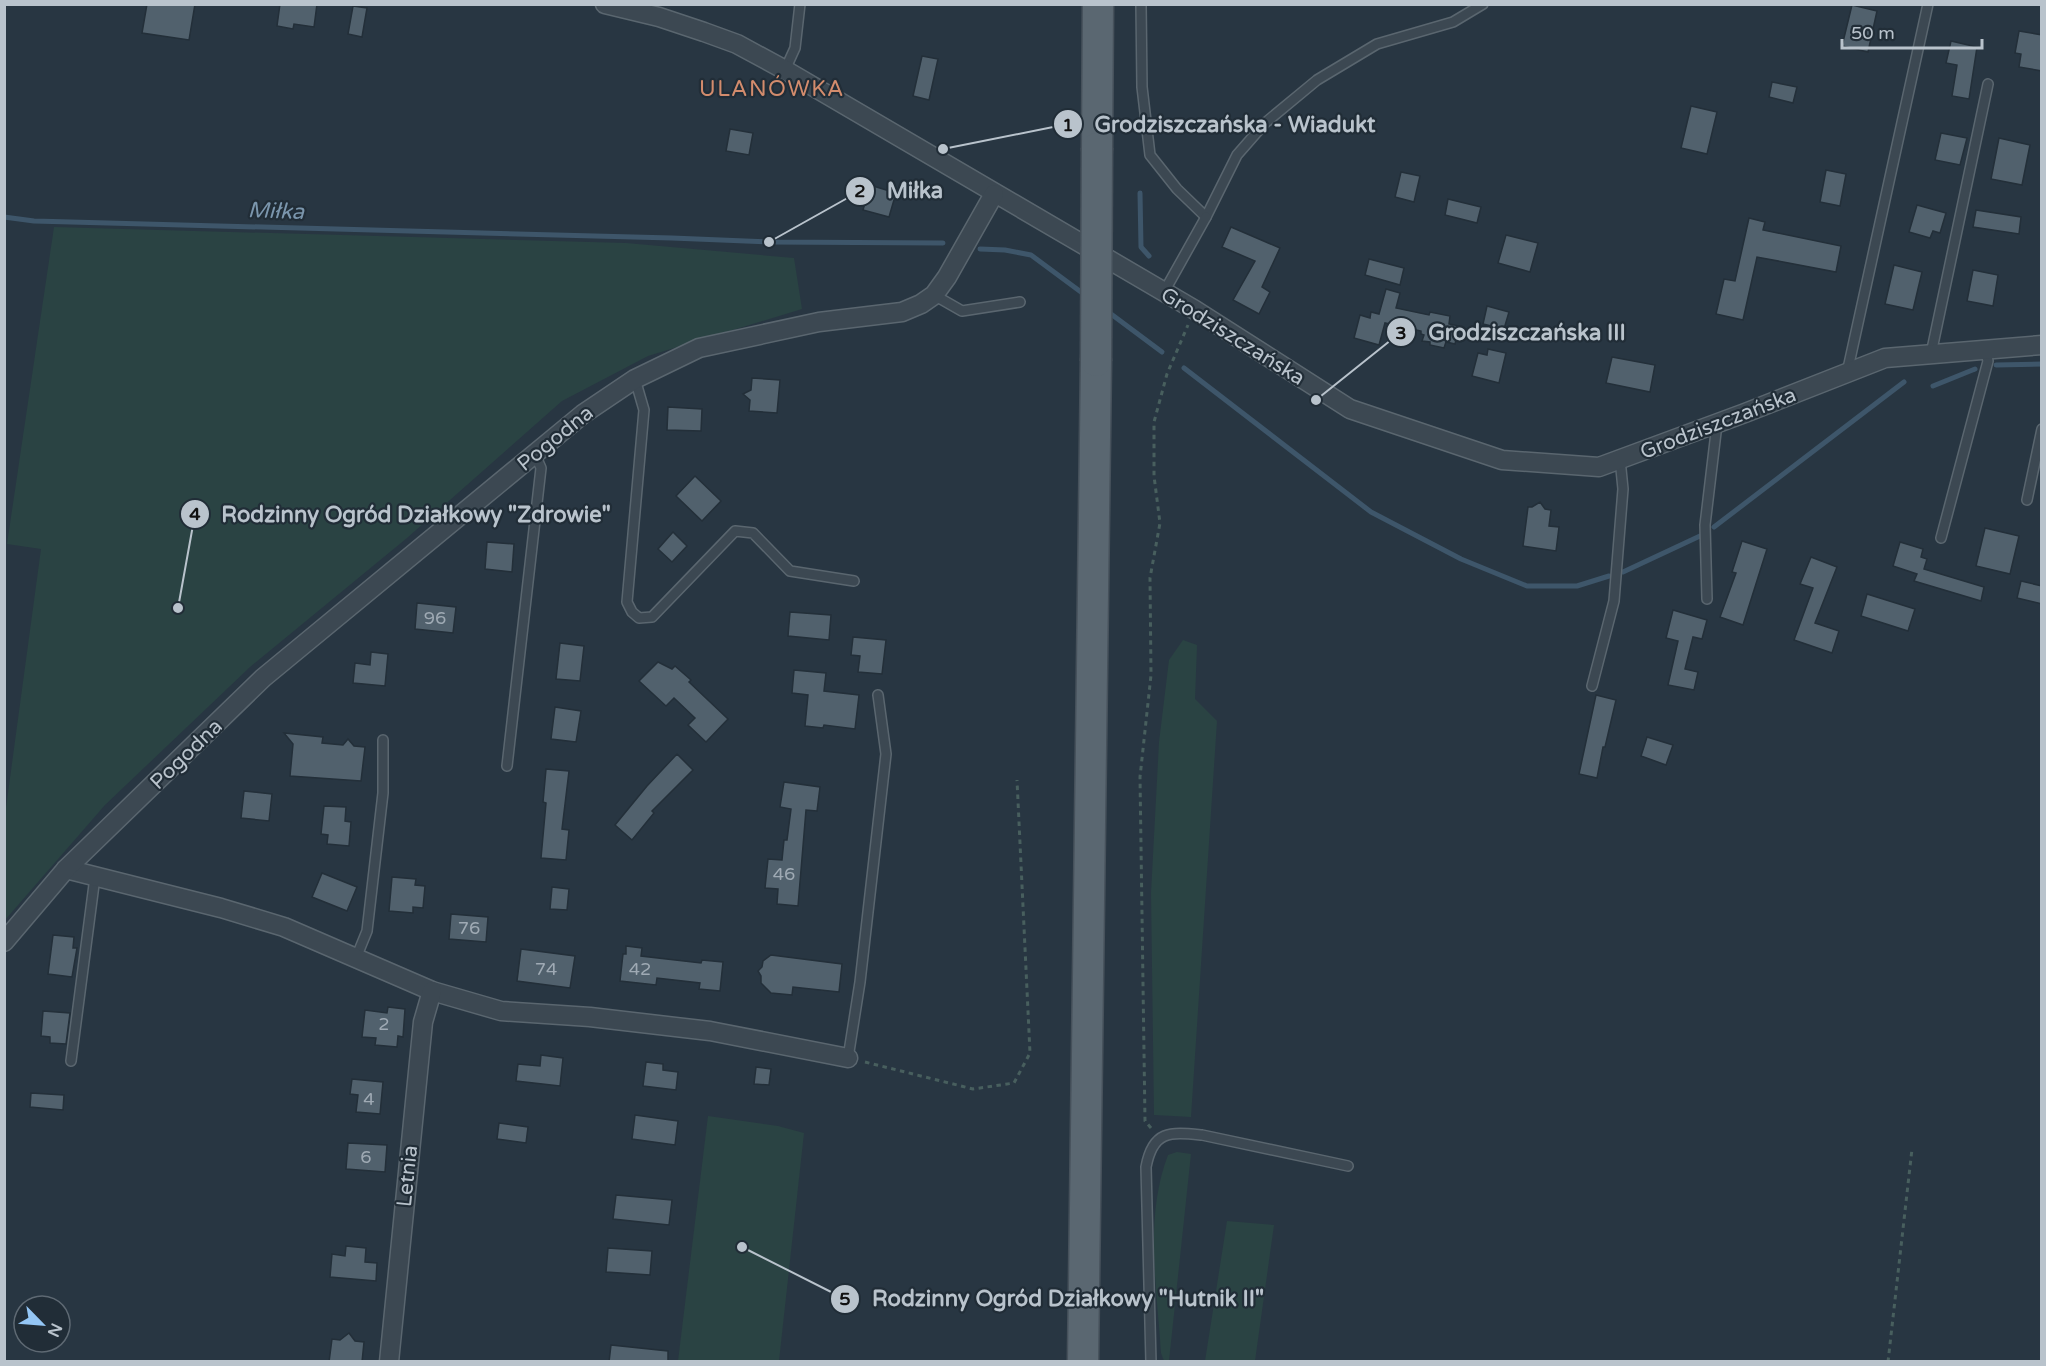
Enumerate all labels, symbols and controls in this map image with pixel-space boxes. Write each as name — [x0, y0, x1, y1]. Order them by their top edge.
scale bar — [1842, 12, 1982, 50]
text: 50 m — [1851, 22, 1895, 44]
district label: ULANÓWKA — [699, 75, 845, 102]
callout: Grodziszczańska - Wiadukt — [1053, 104, 1388, 144]
text: Grodziszczańska - Wiadukt — [1094, 112, 1376, 138]
text: 1 — [1062, 114, 1074, 136]
callout: Miłka — [845, 171, 955, 211]
text: Miłka — [887, 178, 943, 204]
text: 2 — [854, 180, 866, 202]
water label: Miłka — [247, 197, 305, 225]
street label: Grodziszczańska — [1156, 282, 1309, 391]
callout: Grodziszczańska III — [1386, 312, 1637, 352]
text: Grodziszczańska III — [1428, 320, 1626, 346]
text: 3 — [1395, 322, 1407, 344]
street label: Grodziszczańska — [1637, 382, 1800, 465]
street label: Pogodna — [512, 400, 598, 477]
callout: Rodzinny Ogród Działkowy "Zdrowie" — [180, 494, 623, 534]
text: Rodzinny Ogród Działkowy "Zdrowie" — [221, 502, 611, 528]
text: 4 — [189, 503, 201, 525]
house number: 96 — [424, 607, 446, 629]
street label: Pogodna — [145, 714, 228, 795]
house number: 46 — [773, 863, 795, 885]
house number: 76 — [458, 917, 480, 939]
house number: 74 — [535, 958, 557, 980]
house number: 42 — [629, 958, 651, 980]
house number: 2 — [378, 1013, 390, 1035]
house number: 4 — [363, 1088, 375, 1110]
street label: Letnia — [392, 1144, 423, 1208]
house number: 6 — [360, 1146, 372, 1168]
callout: Rodzinny Ogród Działkowy "Hutnik II" — [830, 1279, 1276, 1319]
text: Rodzinny Ogród Działkowy "Hutnik II" — [872, 1286, 1264, 1312]
text: 5 — [839, 1288, 851, 1310]
north arrow — [12, 1294, 72, 1354]
text: N — [43, 1320, 66, 1340]

